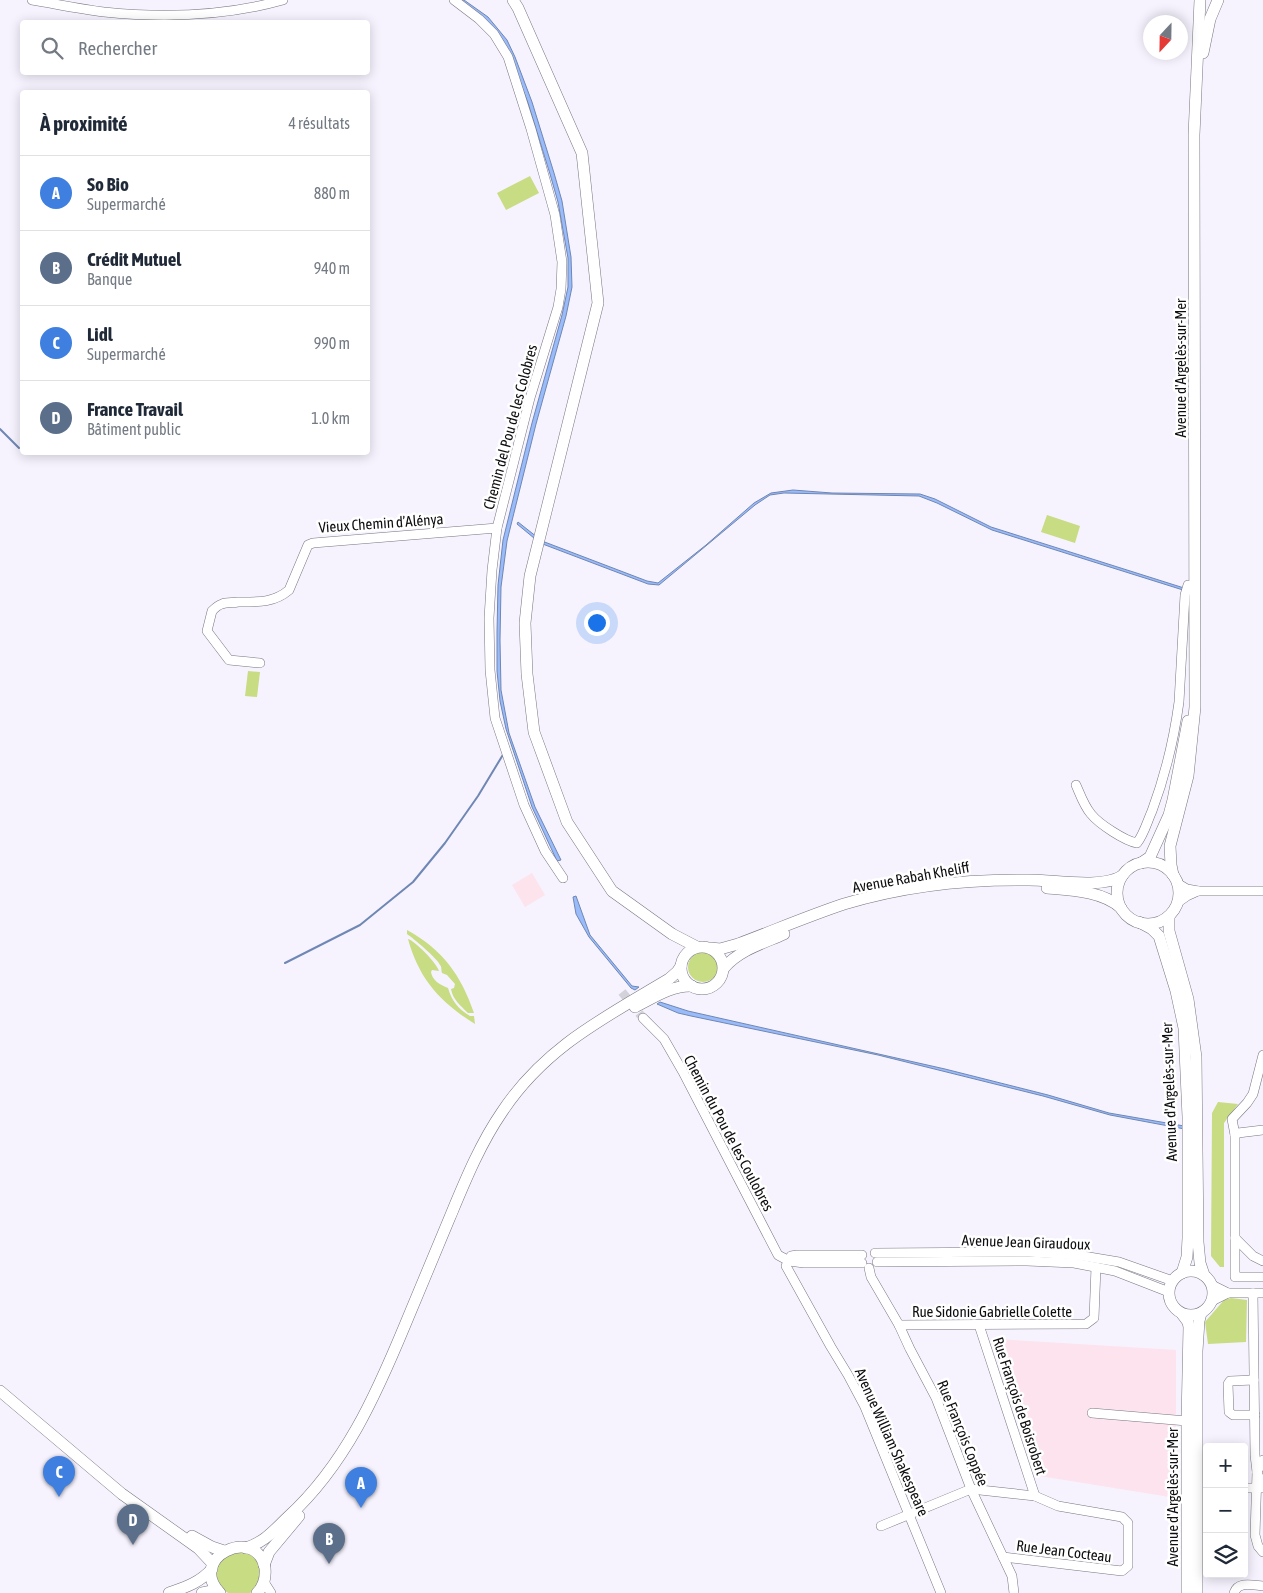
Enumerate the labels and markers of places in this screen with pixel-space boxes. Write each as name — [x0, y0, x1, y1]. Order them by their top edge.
pin: C — [43, 1456, 75, 1497]
pin: A — [345, 1467, 377, 1508]
pin: D — [117, 1504, 149, 1545]
pin: B — [313, 1523, 345, 1564]

